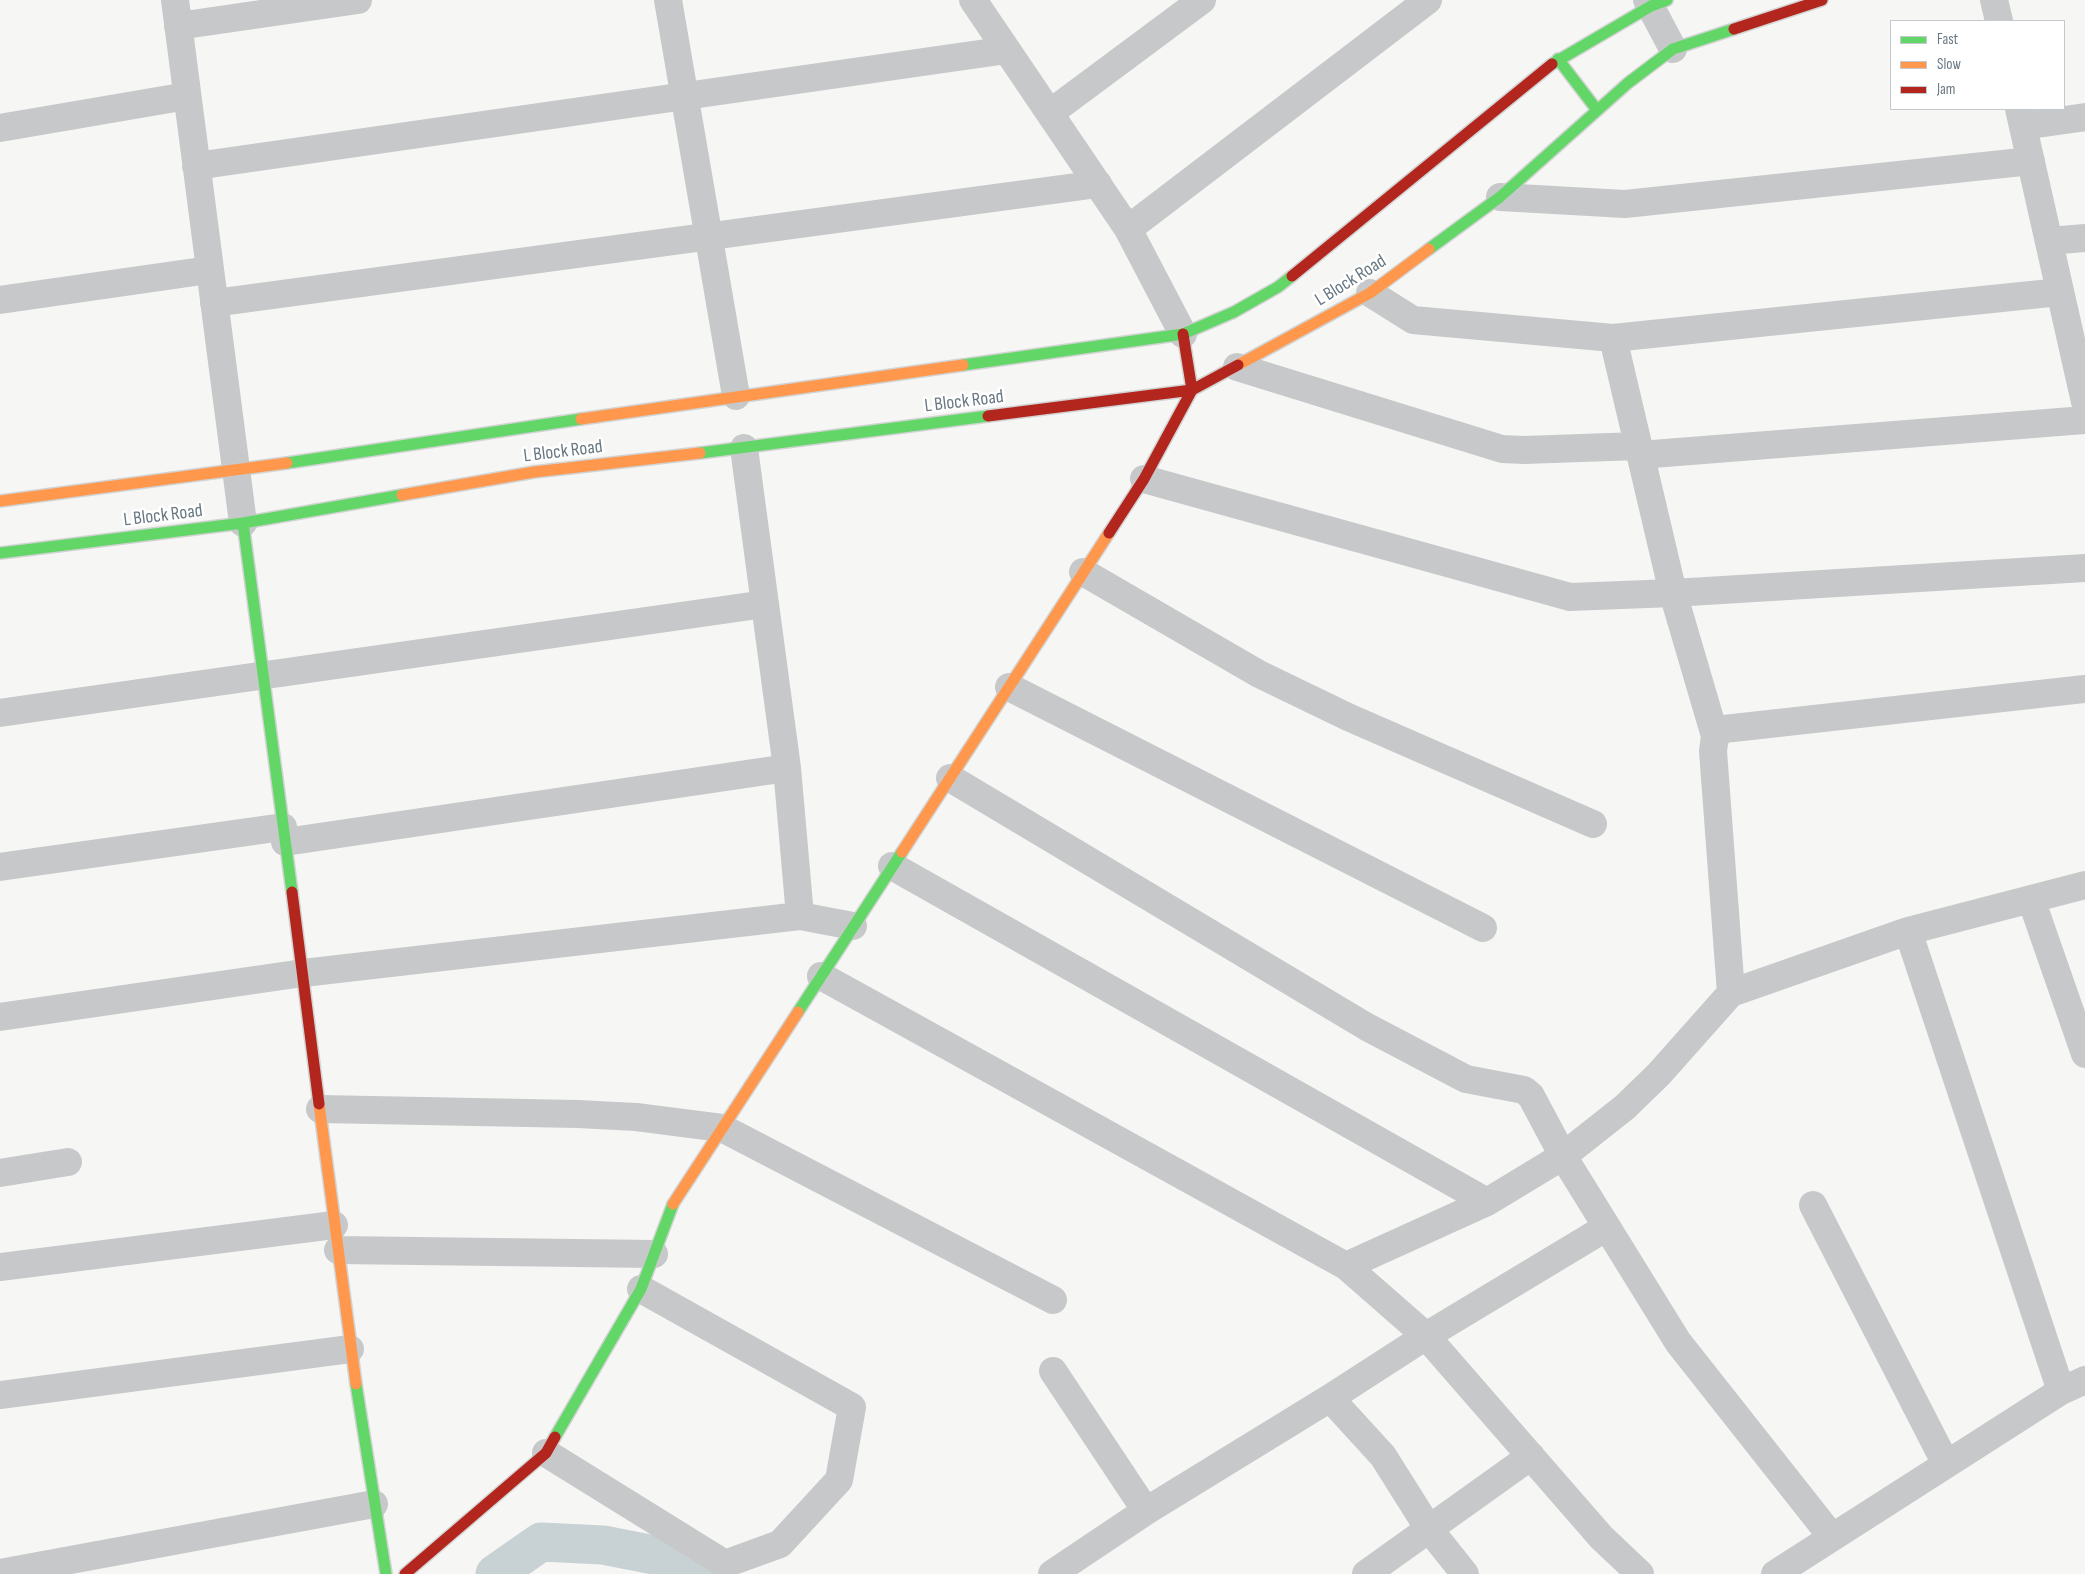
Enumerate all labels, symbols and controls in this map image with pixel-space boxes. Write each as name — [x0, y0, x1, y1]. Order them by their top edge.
legend — [1890, 20, 2065, 110]
text: Fast — [1937, 30, 1958, 49]
text: Slow — [1937, 55, 1961, 74]
text: Jam — [1937, 80, 1955, 99]
street label: L Block Road — [1311, 250, 1391, 312]
street label: L Block Road — [923, 386, 1005, 418]
street label: L Block Road — [522, 436, 604, 468]
street label: L Block Road — [122, 500, 204, 532]

